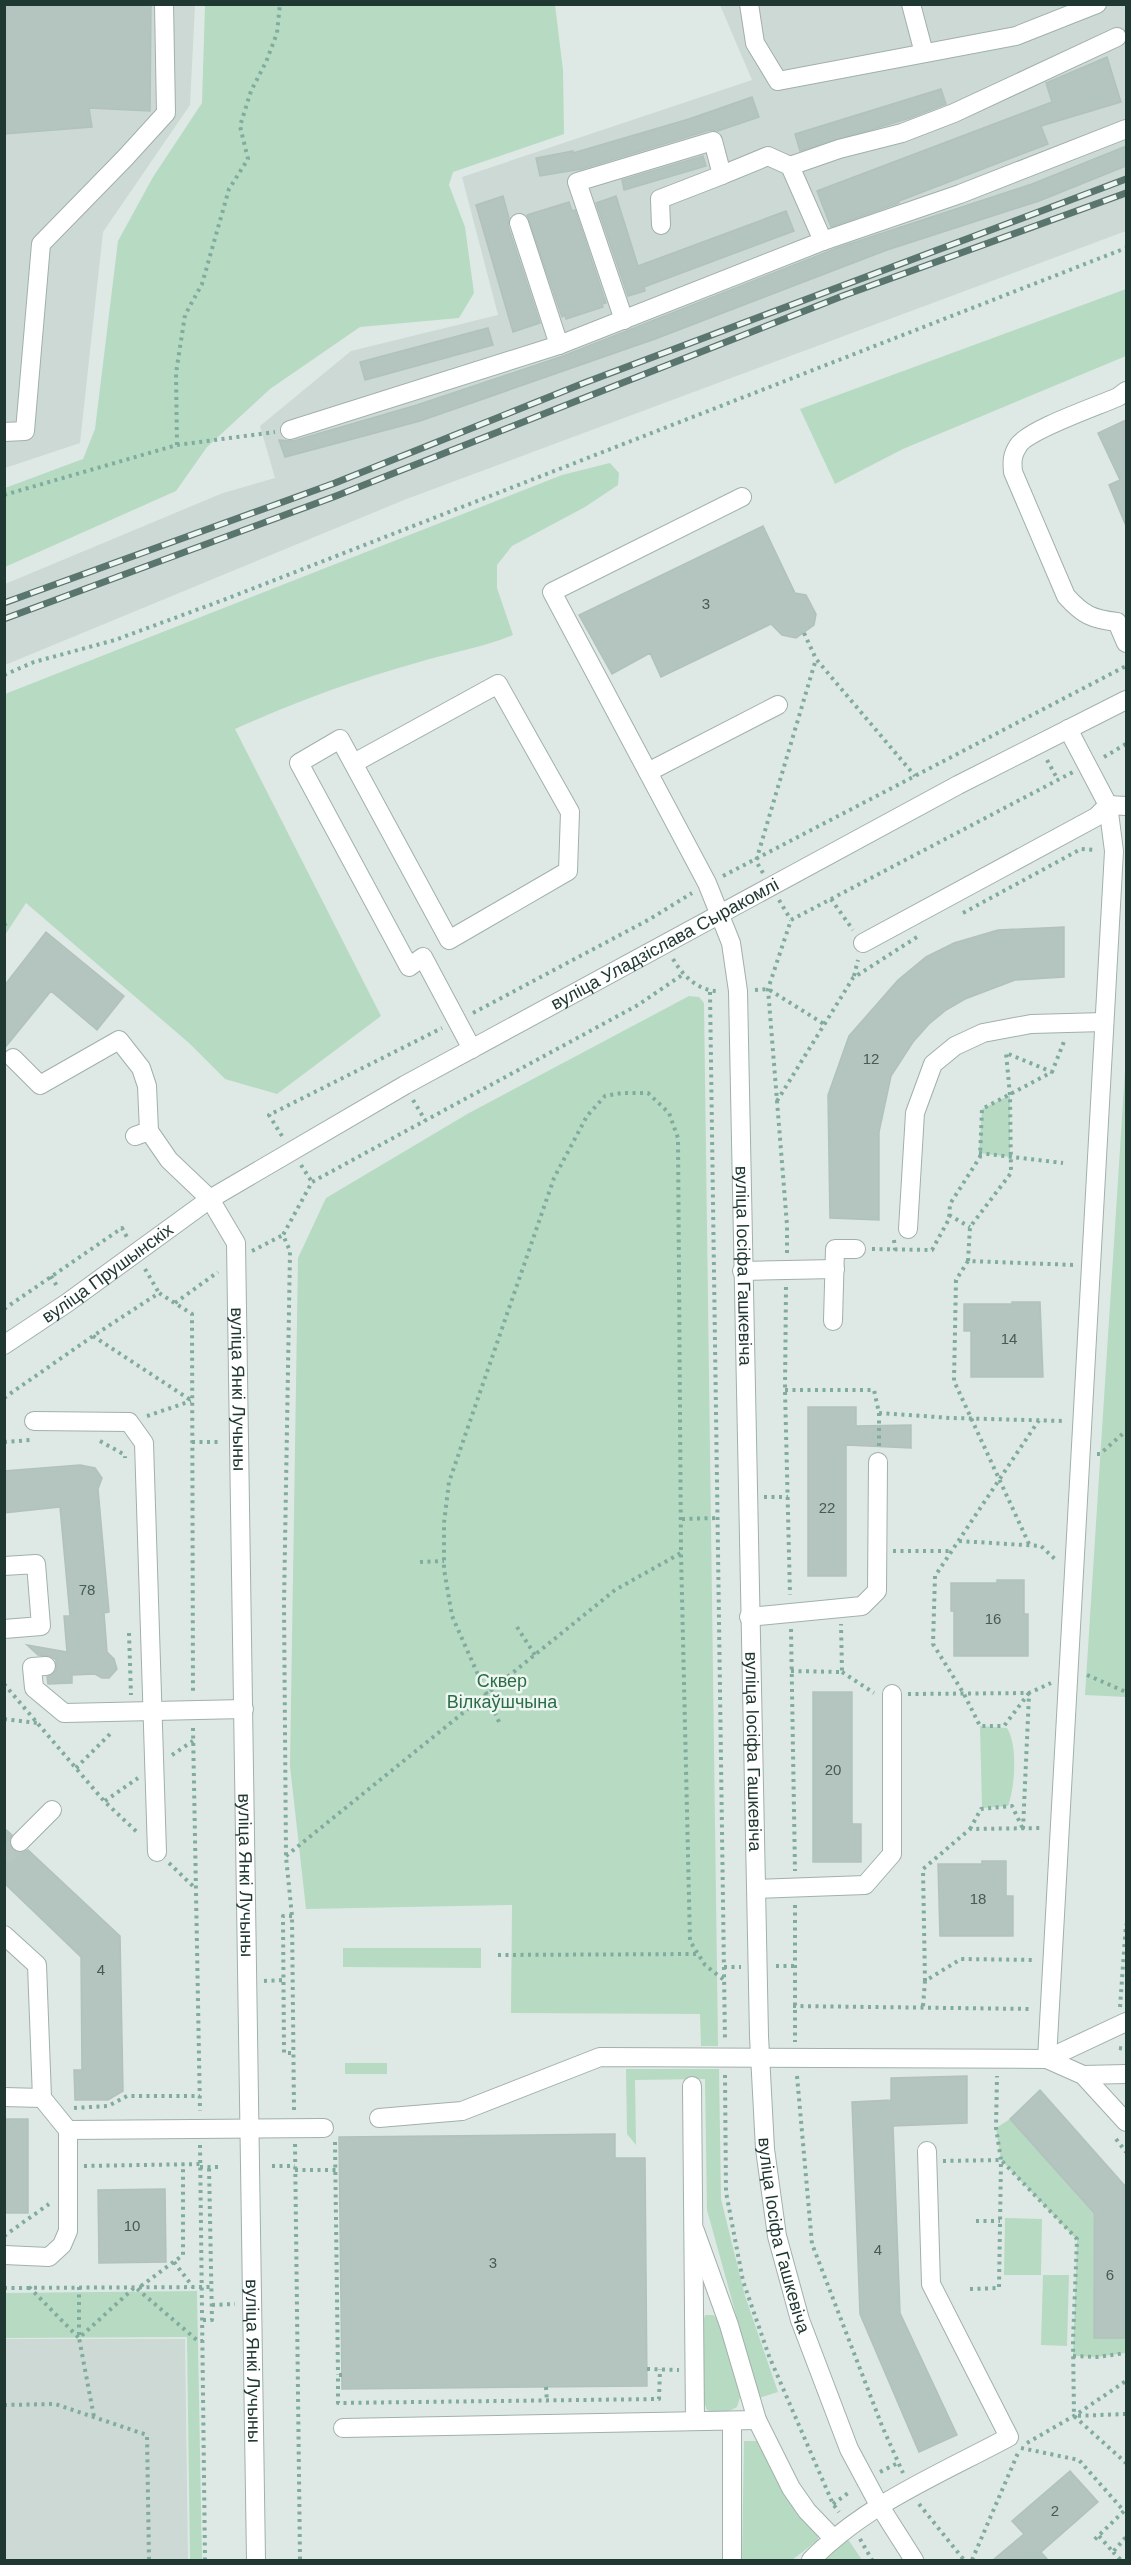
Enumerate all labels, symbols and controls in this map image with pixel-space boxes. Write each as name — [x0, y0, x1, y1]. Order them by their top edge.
house number: 3 — [702, 595, 710, 612]
street label: вуліца Уладзіслава Сыракомлі — [548, 874, 782, 1014]
house number: 12 — [863, 1050, 879, 1067]
street label: вуліца Іосіфа Гашкевіча — [732, 1166, 756, 1367]
street label: вуліца Прушынскіх — [38, 1219, 177, 1327]
street label: вуліца Янкі Лучыны — [227, 1307, 249, 1471]
house number: 14 — [1001, 1330, 1017, 1347]
house number: 22 — [819, 1499, 835, 1516]
house number: 78 — [79, 1581, 95, 1598]
house number: 16 — [985, 1610, 1001, 1627]
street label: вуліца Іосіфа Гашкевіча — [741, 1652, 765, 1853]
park label: Сквер Вілкаўшчына — [447, 1671, 558, 1712]
house number: 20 — [825, 1761, 841, 1778]
street label: вуліца Янкі Лучыны — [234, 1793, 257, 1957]
house number: 18 — [970, 1890, 986, 1907]
house number: 4 — [97, 1961, 105, 1978]
street label: вуліца Іосіфа Гашкевіча — [754, 2137, 814, 2337]
house number: 10 — [124, 2217, 140, 2234]
house number: 4 — [874, 2241, 882, 2258]
house number: 3 — [489, 2254, 497, 2271]
house number: 6 — [1106, 2266, 1114, 2283]
street label: вуліца Янкі Лучыны — [242, 2279, 264, 2443]
house number: 2 — [1051, 2502, 1059, 2519]

